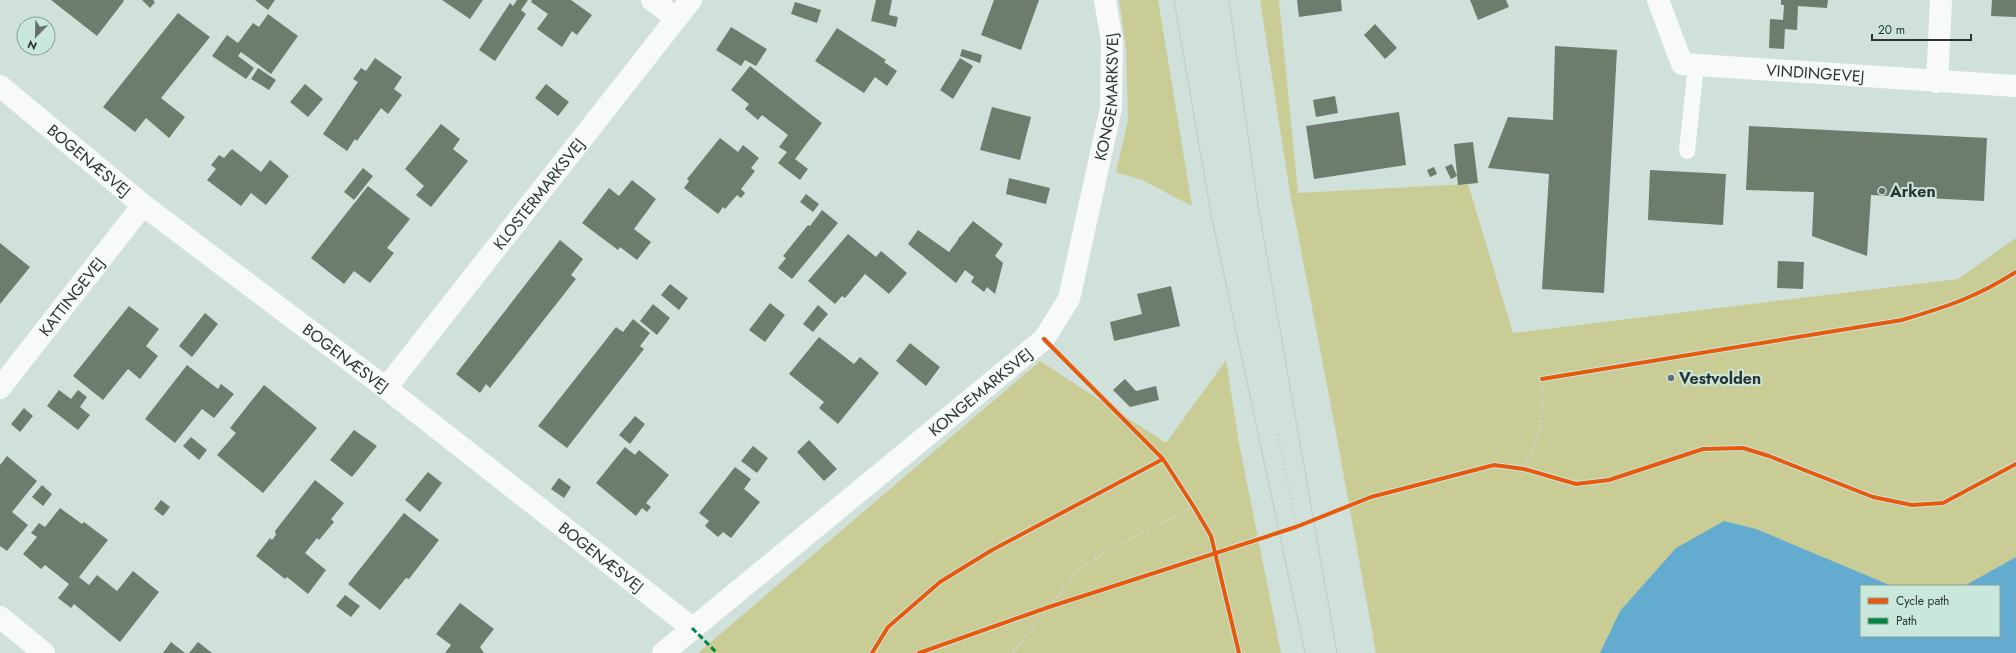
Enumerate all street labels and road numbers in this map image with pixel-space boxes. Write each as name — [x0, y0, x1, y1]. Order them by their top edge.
street label: KONGEMARKSVEJ — [1089, 32, 1124, 163]
street label: VINDINGEVEJ — [1765, 59, 1865, 88]
street label: BOGENÆSVEJ — [42, 119, 136, 202]
street label: KLOSTERMARKSVEJ — [488, 134, 590, 255]
street label: KATTINGEVEJ — [34, 253, 110, 341]
street label: BOGENÆSVEJ — [298, 318, 393, 398]
street label: KONGEMARKSVEJ — [924, 342, 1037, 442]
street label: BOGENÆSVEJ — [554, 517, 649, 598]

